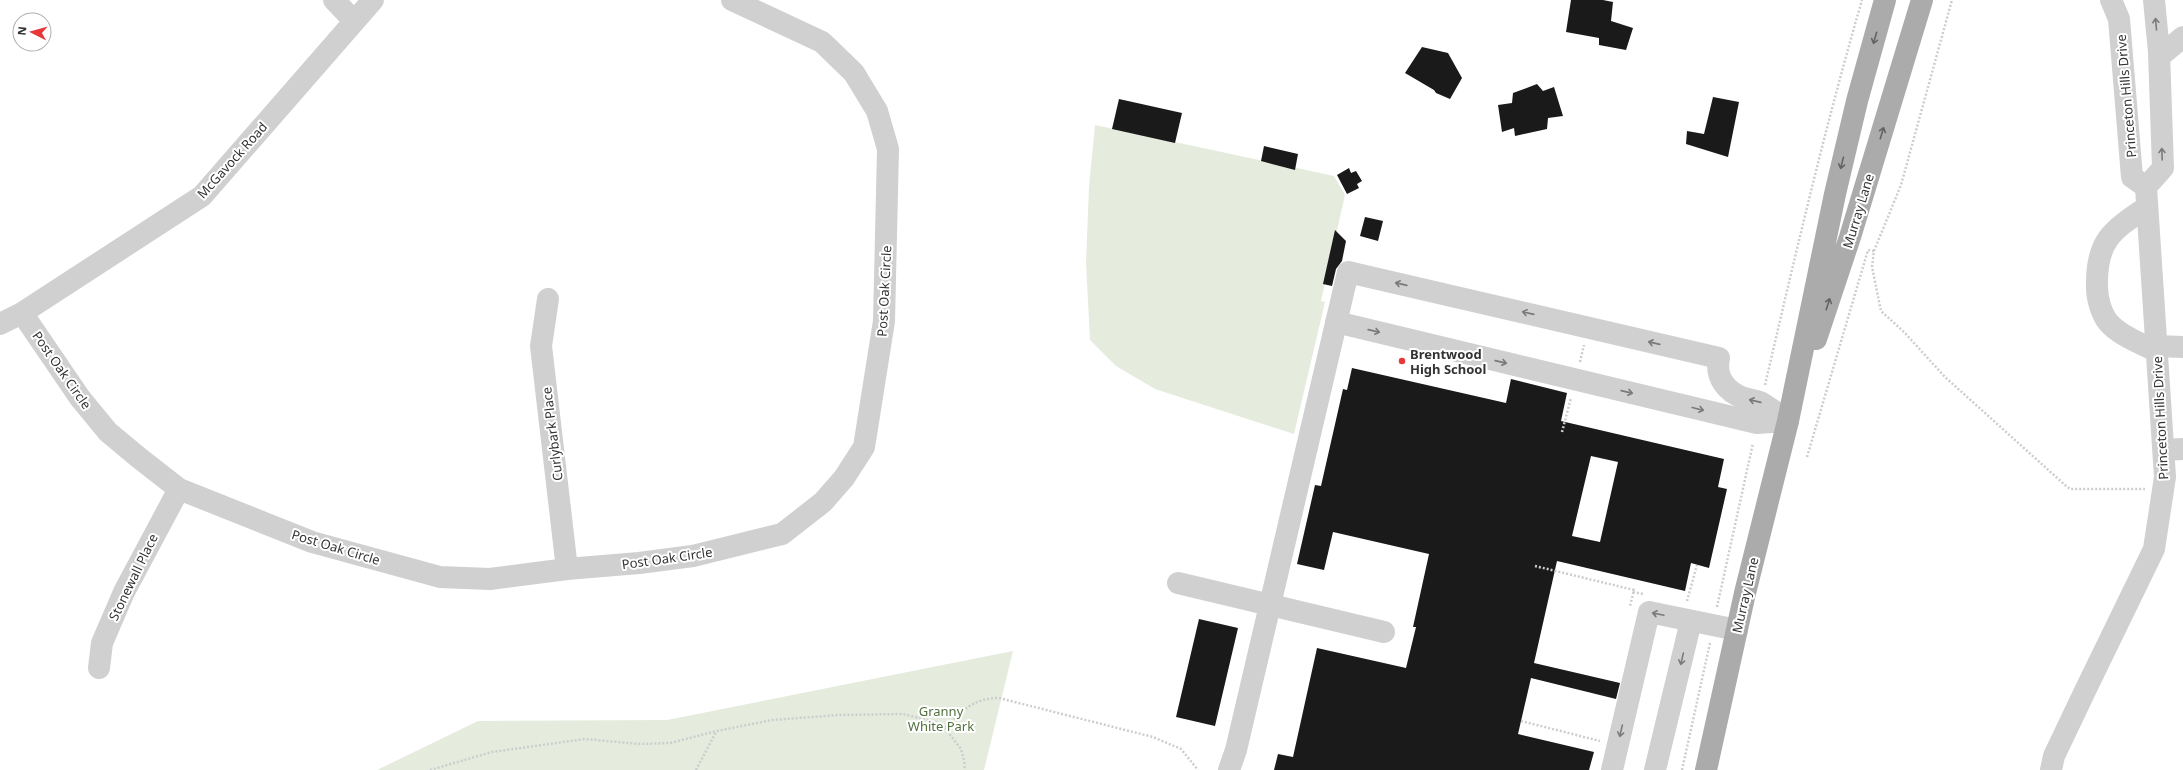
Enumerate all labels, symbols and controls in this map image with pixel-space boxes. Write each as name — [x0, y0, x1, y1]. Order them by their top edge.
north arrow — [12, 12, 52, 52]
one-way arrow — [2153, 18, 2160, 31]
text: N — [14, 26, 29, 36]
one-way arrow — [1871, 31, 1878, 44]
street label: Princeton Hills Drive — [2112, 34, 2140, 158]
street label: McGavock Road — [193, 118, 271, 202]
one-way arrow — [1879, 127, 1886, 140]
one-way arrow — [2158, 148, 2166, 161]
one-way arrow — [1838, 157, 1845, 170]
street label: Murray Lane — [1838, 172, 1878, 250]
street label: Post Oak Circle — [873, 245, 895, 337]
one-way arrow — [1395, 280, 1408, 287]
one-way arrow — [1824, 299, 1832, 311]
one-way arrow — [1521, 309, 1534, 317]
street label: Post Oak Circle — [28, 327, 96, 413]
one-way arrow — [1368, 328, 1381, 336]
one-way arrow — [1648, 338, 1661, 346]
place label: Brentwood High School — [1410, 345, 1486, 378]
marker: Brentwood High School — [1397, 356, 1407, 366]
street label: Princeton Hills Drive — [2148, 356, 2172, 480]
one-way arrow — [1494, 358, 1507, 366]
street label: Curlybark Place — [537, 386, 567, 482]
one-way arrow — [1620, 388, 1633, 396]
one-way arrow — [1749, 396, 1762, 404]
one-way arrow — [1691, 405, 1704, 413]
street label: Post Oak Circle — [290, 525, 382, 569]
street label: Stonewall Place — [104, 531, 162, 623]
street label: Post Oak Circle — [620, 543, 714, 573]
street label: Murray Lane — [1728, 555, 1762, 635]
one-way arrow — [1651, 609, 1664, 617]
one-way arrow — [1677, 652, 1685, 665]
park label: Granny White Park — [908, 702, 974, 735]
one-way arrow — [1617, 724, 1624, 737]

